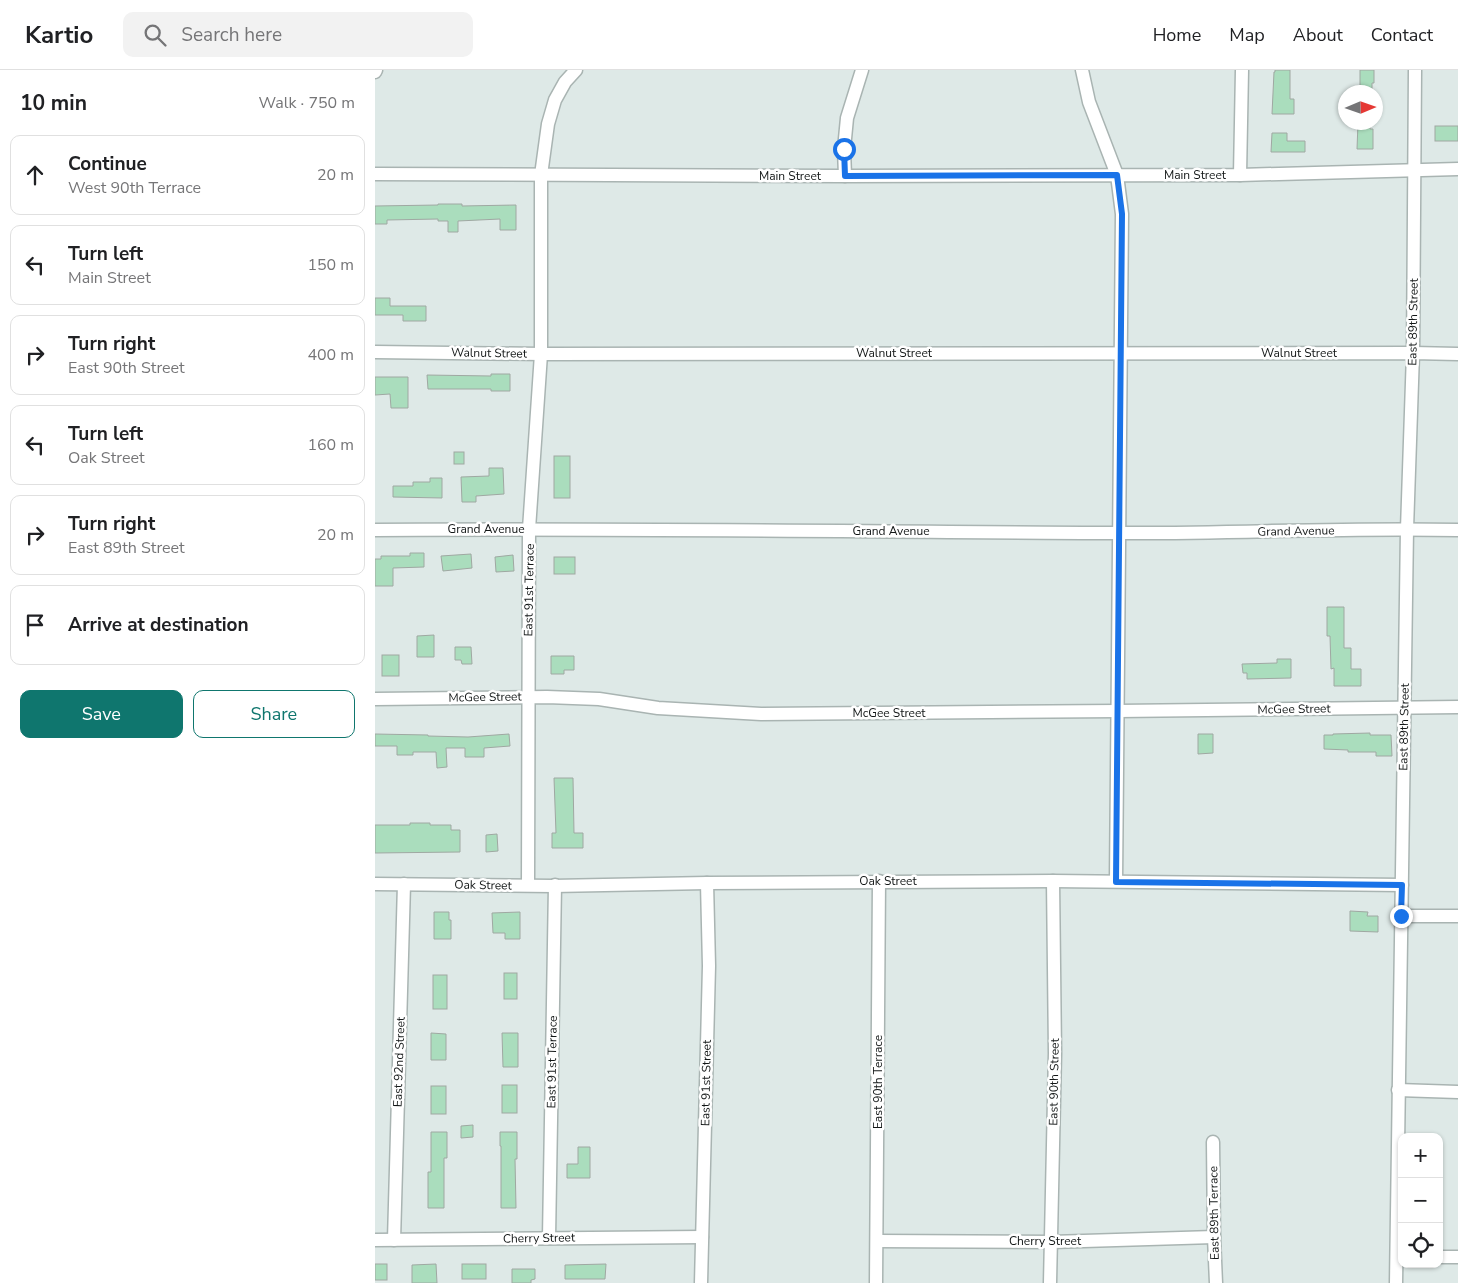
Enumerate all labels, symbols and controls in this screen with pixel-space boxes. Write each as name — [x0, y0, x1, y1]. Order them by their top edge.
search box — [123, 12, 473, 57]
text: Kartio — [25, 19, 93, 51]
icon: search — [141, 21, 169, 49]
text: Search here — [181, 22, 282, 48]
text: Home — [1153, 23, 1201, 47]
text: Map — [1229, 23, 1265, 47]
text: About — [1293, 23, 1343, 47]
text: Contact — [1371, 23, 1433, 47]
north arrow — [1338, 85, 1383, 130]
text: 10 min — [20, 89, 87, 117]
text: Walk · 750 m — [259, 92, 355, 114]
route start — [833, 138, 856, 161]
text: Continue — [68, 151, 147, 177]
icon: ahead — [21, 161, 49, 189]
text: 20 m — [317, 164, 354, 186]
street label: Main Street — [1164, 167, 1227, 183]
street label: Main Street — [759, 168, 822, 184]
text: West 90th Terrace — [68, 177, 201, 199]
text: Turn left — [68, 241, 143, 267]
icon: left — [21, 251, 49, 279]
text: 150 m — [307, 254, 354, 276]
text: Main Street — [68, 267, 151, 289]
street label: East 89th Street — [1404, 277, 1422, 366]
text: Turn right — [68, 331, 155, 357]
icon: right — [21, 341, 49, 369]
text: 400 m — [307, 344, 354, 366]
street label: Walnut Street — [451, 344, 528, 362]
street label: Walnut Street — [856, 345, 933, 361]
street label: Walnut Street — [1261, 345, 1338, 361]
text: East 90th Street — [68, 357, 185, 379]
text: Turn left — [68, 421, 143, 447]
icon: left — [21, 431, 49, 459]
text: 160 m — [307, 434, 354, 456]
text: Oak Street — [68, 447, 145, 469]
text: Turn right — [68, 511, 155, 537]
icon: right — [21, 521, 49, 549]
street label: Grand Avenue — [447, 521, 525, 537]
street label: Grand Avenue — [1257, 522, 1335, 540]
street label: Grand Avenue — [852, 523, 930, 539]
text: 20 m — [317, 524, 354, 546]
text: East 89th Street — [68, 537, 185, 559]
street label: East 91st Terrace — [520, 543, 538, 637]
icon: arrive — [21, 611, 49, 639]
text: Arrive at destination — [68, 612, 249, 638]
street label: East 89th Street — [1395, 682, 1413, 771]
street label: McGee Street — [448, 688, 522, 706]
button: Save — [20, 690, 183, 738]
button: Share — [193, 690, 355, 738]
street label: McGee Street — [1257, 700, 1331, 718]
street label: McGee Street — [852, 705, 926, 721]
street label: Oak Street — [859, 873, 917, 889]
street label: Oak Street — [454, 877, 513, 894]
route end — [1390, 905, 1413, 928]
street label: East 91st Terrace — [543, 1015, 561, 1109]
street label: East 92nd Street — [389, 1016, 409, 1107]
street label: East 90th Terrace — [870, 1035, 886, 1129]
street label: East 90th Street — [1045, 1037, 1063, 1126]
street label: East 91st Street — [697, 1039, 715, 1126]
map controls — [1398, 1133, 1443, 1268]
button: + — [1398, 1133, 1443, 1178]
street label: East 89th Terrace — [1205, 1166, 1223, 1260]
button: − — [1398, 1178, 1443, 1223]
button: locate — [1398, 1223, 1443, 1268]
street label: Cherry Street — [503, 1229, 576, 1247]
street label: Cherry Street — [1009, 1233, 1082, 1249]

